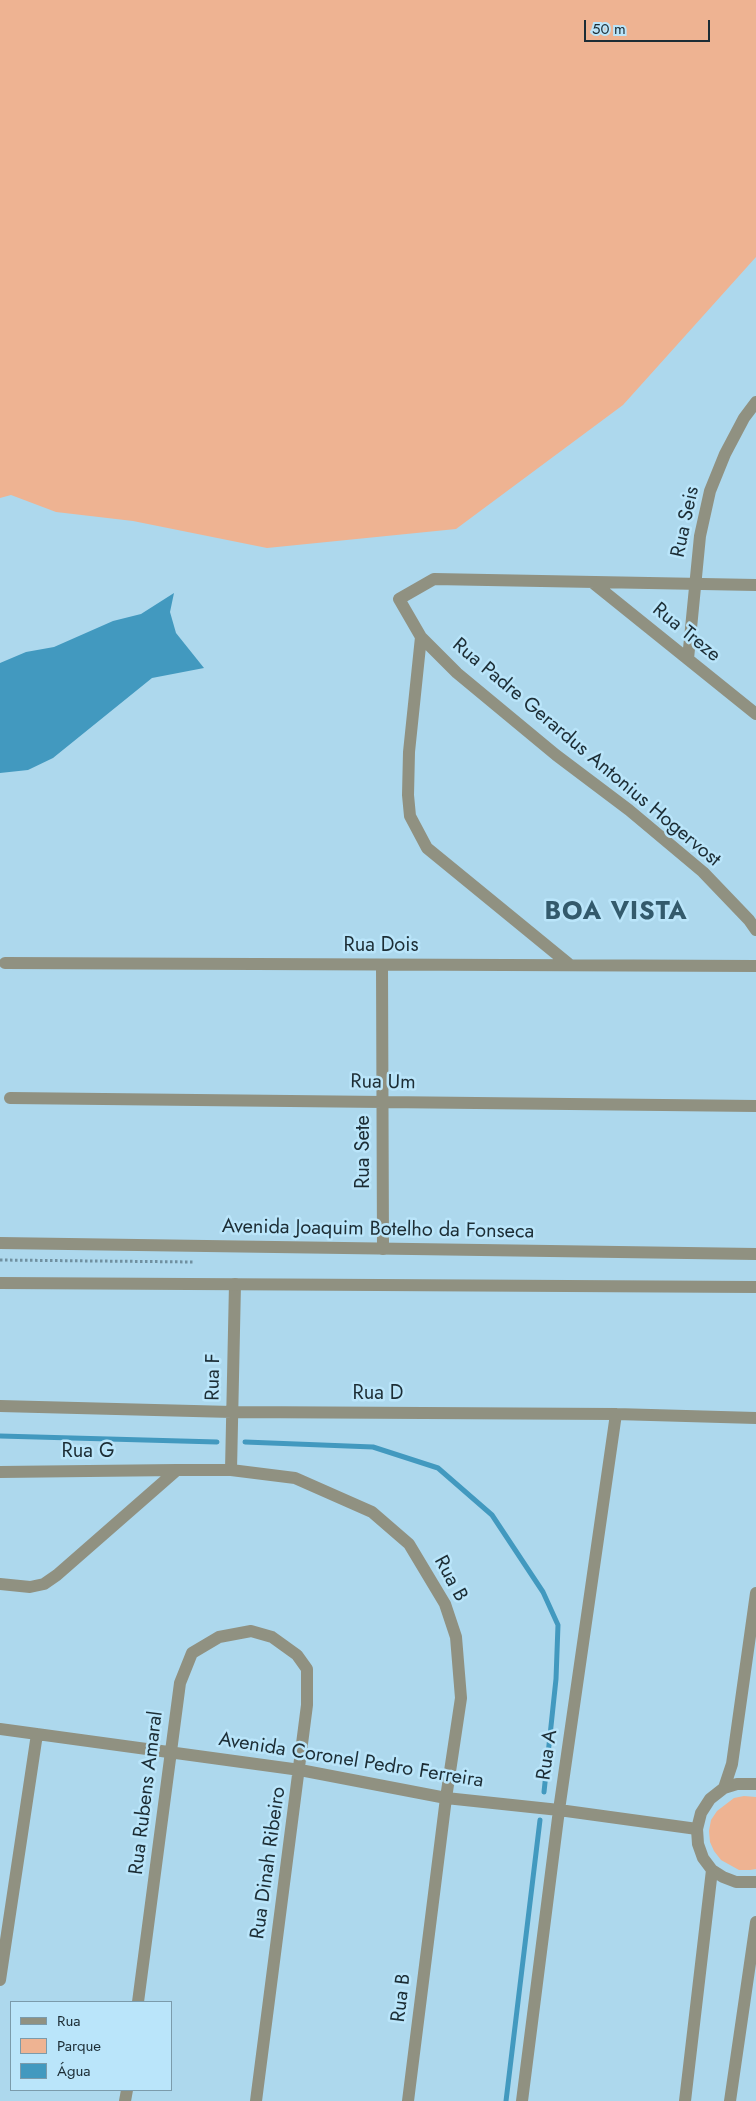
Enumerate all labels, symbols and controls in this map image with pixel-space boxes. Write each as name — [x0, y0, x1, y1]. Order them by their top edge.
scale bar — [586, 10, 712, 42]
text: 50 m — [592, 18, 626, 40]
street label: Rua Seis — [667, 484, 705, 560]
street label: Rua Treze — [647, 598, 725, 668]
street label: Rua Padre Gerardus Antonius Hogervost — [447, 634, 725, 872]
district label: BOA VISTA — [543, 898, 689, 928]
street label: Rua Dois — [343, 934, 419, 958]
street label: Rua Um — [350, 1070, 416, 1096]
street label: Rua Sete — [352, 1115, 376, 1189]
street label: Avenida Joaquim Botelho da Fonseca — [222, 1215, 534, 1245]
street label: Rua F — [202, 1353, 226, 1401]
street label: Rua D — [353, 1382, 403, 1406]
street label: Rua G — [62, 1440, 114, 1464]
street label: Rua B — [428, 1552, 472, 1606]
street label: Rua Rubens Amaral — [125, 1710, 169, 1876]
street label: Avenida Coronel Pedro Ferreira — [217, 1728, 485, 1794]
street label: Rua A — [533, 1728, 563, 1782]
street label: Rua Dinah Ribeiro — [246, 1785, 292, 1941]
street label: Rua B — [387, 1972, 417, 2024]
legend — [10, 2001, 172, 2091]
text: Rua — [57, 2010, 81, 2032]
text: Parque — [57, 2035, 101, 2057]
text: Água — [57, 2060, 91, 2082]

